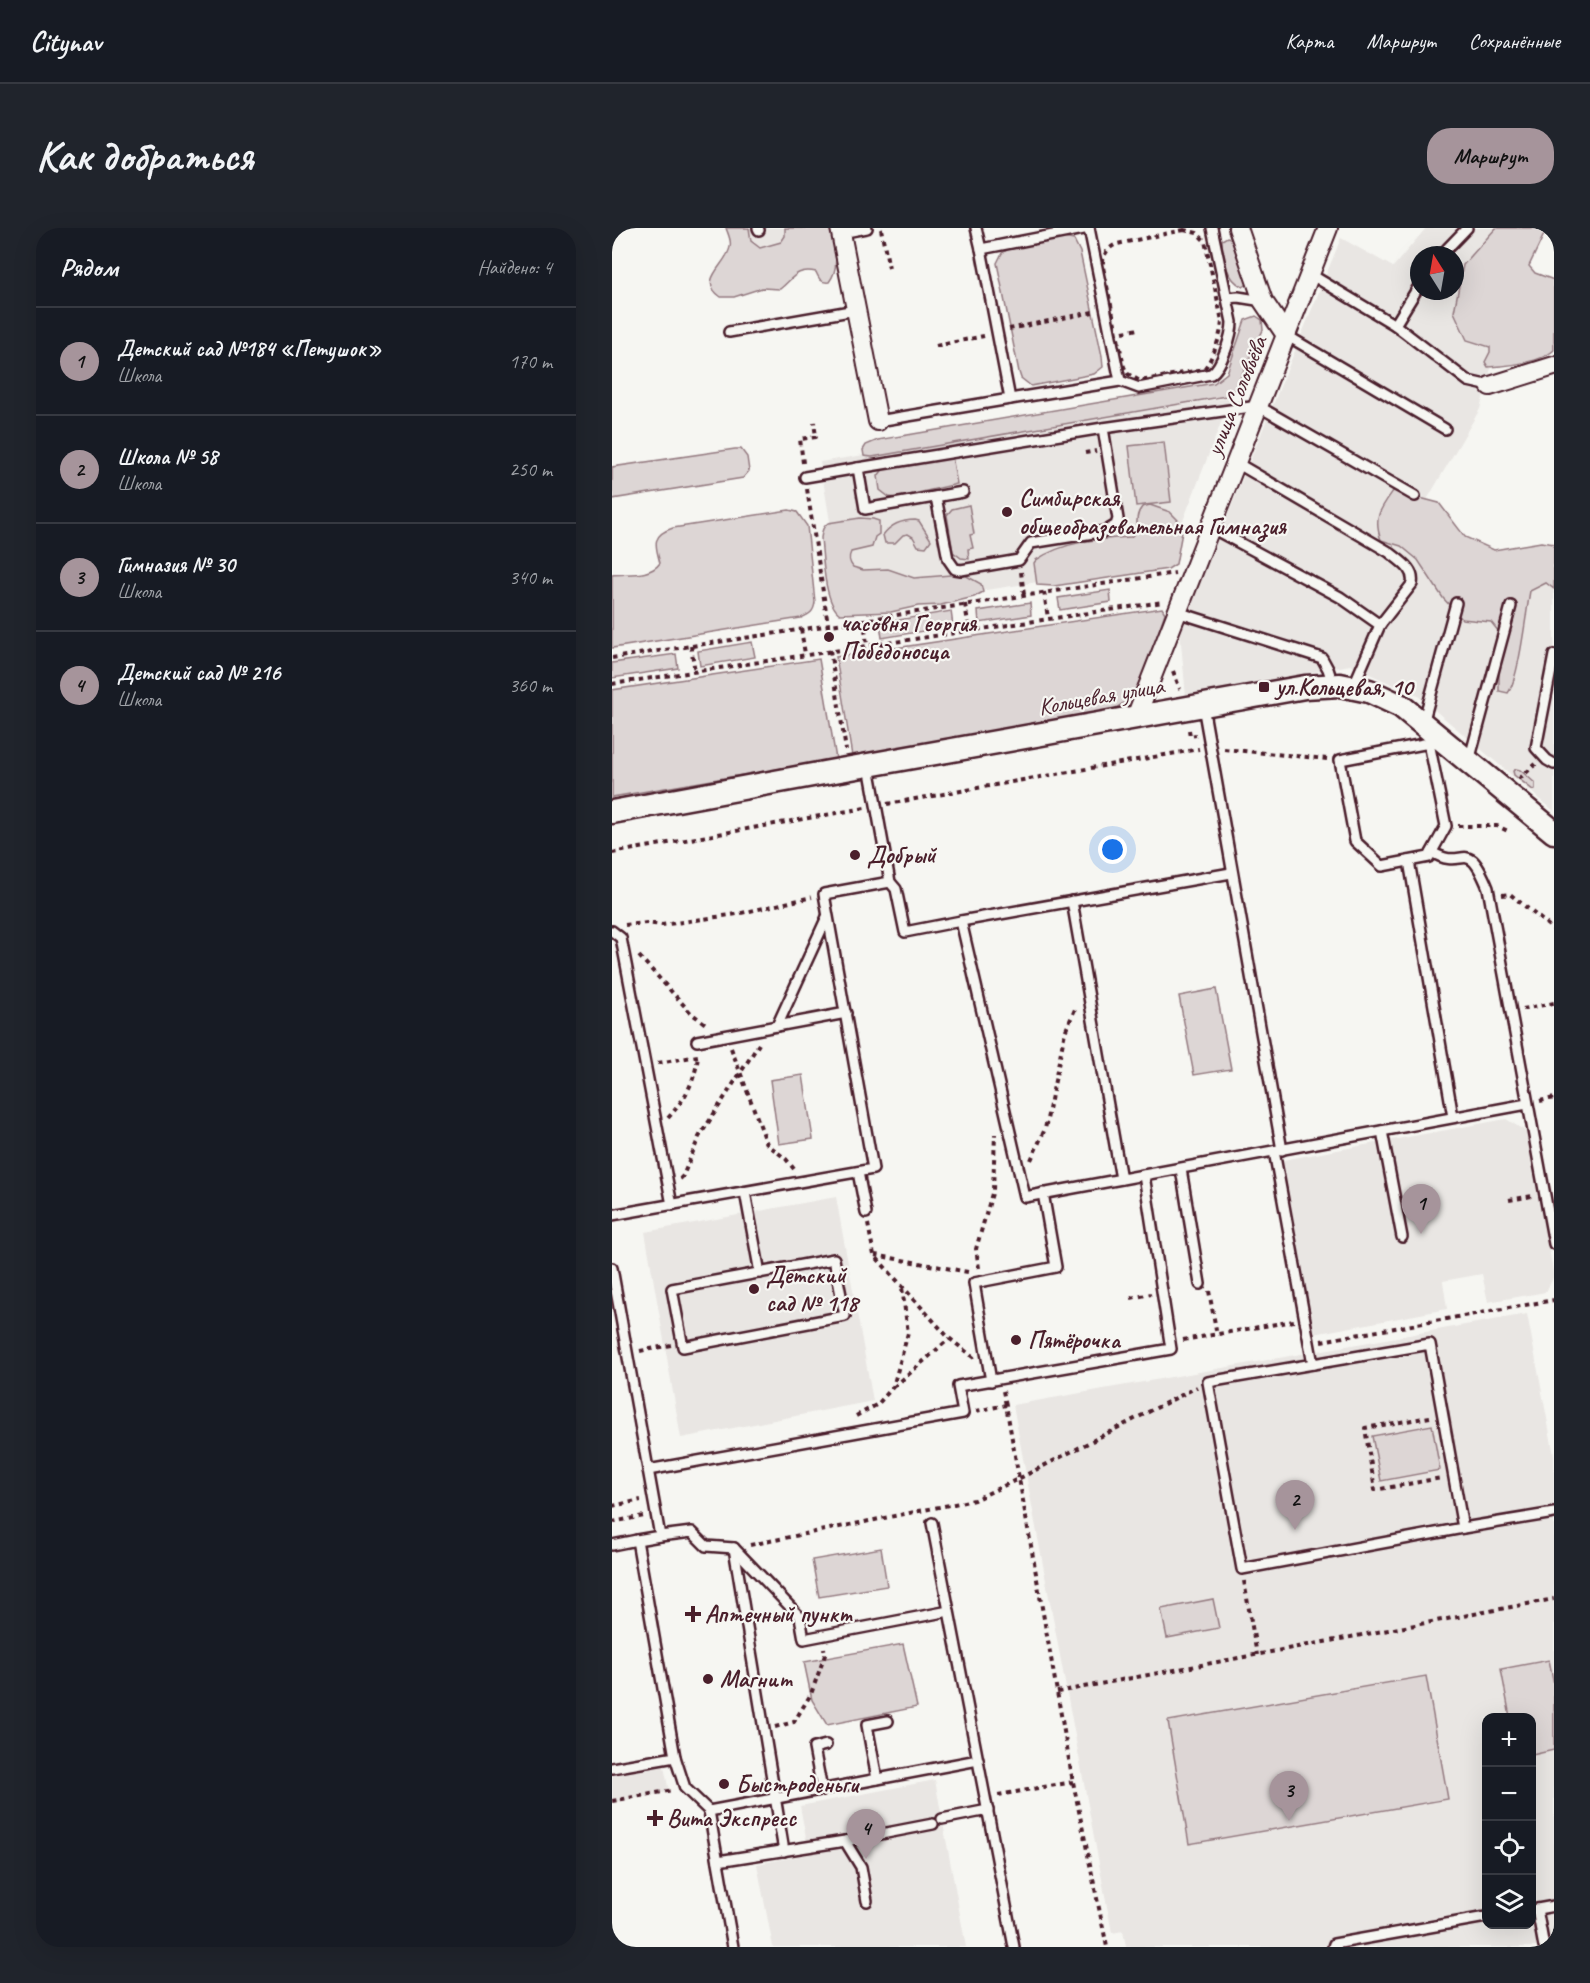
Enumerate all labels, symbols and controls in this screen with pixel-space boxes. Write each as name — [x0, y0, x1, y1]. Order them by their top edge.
text: Citynav — [30, 24, 101, 59]
text: Карта — [1285, 28, 1334, 54]
text: Маршрут — [1367, 28, 1436, 54]
text: Сохранённые — [1469, 28, 1560, 54]
button: Маршрут — [1427, 128, 1554, 184]
text: Как добраться — [36, 130, 253, 183]
north arrow — [1410, 246, 1464, 300]
text: Рядом — [60, 251, 118, 284]
text: Найдено: 4 — [477, 255, 552, 280]
street label: улица Соловьёва — [1198, 330, 1274, 462]
text: Детский сад №184 «Петушок» — [117, 335, 382, 363]
text: 1 — [75, 349, 84, 374]
text: 170 m — [509, 349, 552, 374]
text: Школа — [117, 363, 161, 388]
text: Школа № 58 — [117, 443, 218, 471]
text: 2 — [75, 457, 84, 482]
text: 250 m — [509, 457, 552, 482]
text: Школа — [117, 471, 161, 496]
place label: Симбирская общеобразовательная Гимназия — [1019, 483, 1287, 542]
marker: Симбирская общеобразовательная Гимназия — [1000, 505, 1014, 519]
text: Гимназия № 30 — [117, 551, 235, 579]
text: 3 — [75, 565, 84, 590]
text: 340 m — [509, 565, 552, 590]
text: Школа — [117, 579, 161, 604]
place label: часовня Георгия Победоносца — [841, 608, 978, 666]
marker: часовня Георгия Победоносца — [822, 630, 836, 644]
text: Детский сад № 216 — [117, 659, 280, 687]
street label: Кольцевая улица — [1036, 670, 1167, 722]
place label: ул.Кольцевая, 10 — [1274, 672, 1415, 702]
text: 4 — [75, 673, 84, 698]
text: 360 m — [509, 673, 552, 698]
marker: ул.Кольцевая, 10 — [1257, 680, 1271, 694]
text: Школа — [117, 687, 161, 712]
your location — [1098, 835, 1127, 864]
place label: Добрый — [867, 840, 938, 870]
marker: Добрый — [848, 848, 862, 862]
pin: 1 — [1402, 1184, 1440, 1234]
place label: Детский сад № 118 — [766, 1260, 861, 1318]
marker: Детский сад № 118 — [747, 1282, 761, 1296]
place label: Пятёрочка — [1028, 1325, 1121, 1355]
marker: Пятёрочка — [1009, 1333, 1023, 1347]
pin: 2 — [1276, 1480, 1314, 1530]
place label: Аптечный пункт — [705, 1599, 853, 1629]
marker: Аптечный пункт — [686, 1607, 700, 1621]
place label: Магнит — [720, 1664, 793, 1694]
marker: Магнит — [701, 1672, 715, 1686]
map controls — [1482, 1713, 1536, 1929]
button: + — [1482, 1713, 1536, 1767]
button: − — [1482, 1767, 1536, 1821]
place label: Быстроденьги — [736, 1769, 861, 1799]
pin: 3 — [1270, 1772, 1308, 1821]
marker: Быстроденьги — [717, 1777, 731, 1791]
place label: Вита Экспресс — [667, 1803, 797, 1833]
pin: 4 — [846, 1810, 886, 1859]
marker: Вита Экспресс — [648, 1811, 662, 1825]
button: locate — [1482, 1821, 1536, 1875]
button: layers — [1482, 1875, 1536, 1929]

